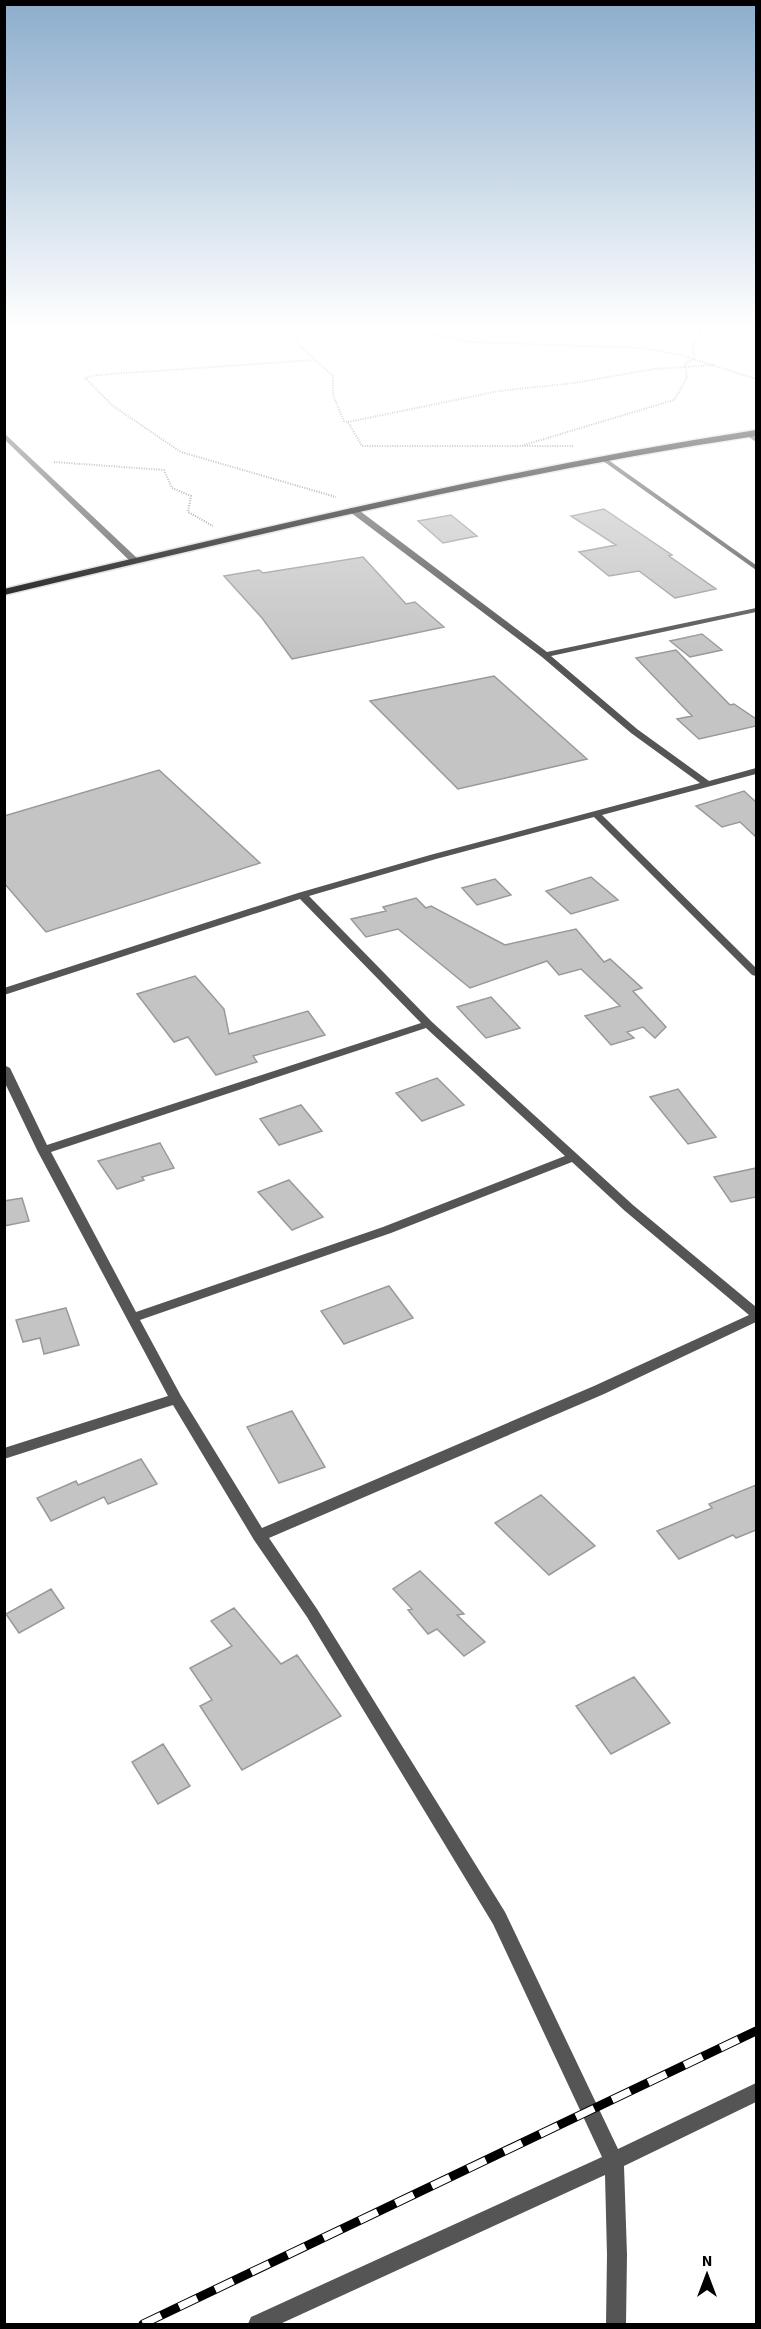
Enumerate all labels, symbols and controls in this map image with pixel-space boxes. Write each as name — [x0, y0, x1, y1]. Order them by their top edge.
north arrow — [677, 2245, 737, 2305]
text: N — [702, 2250, 712, 2272]

